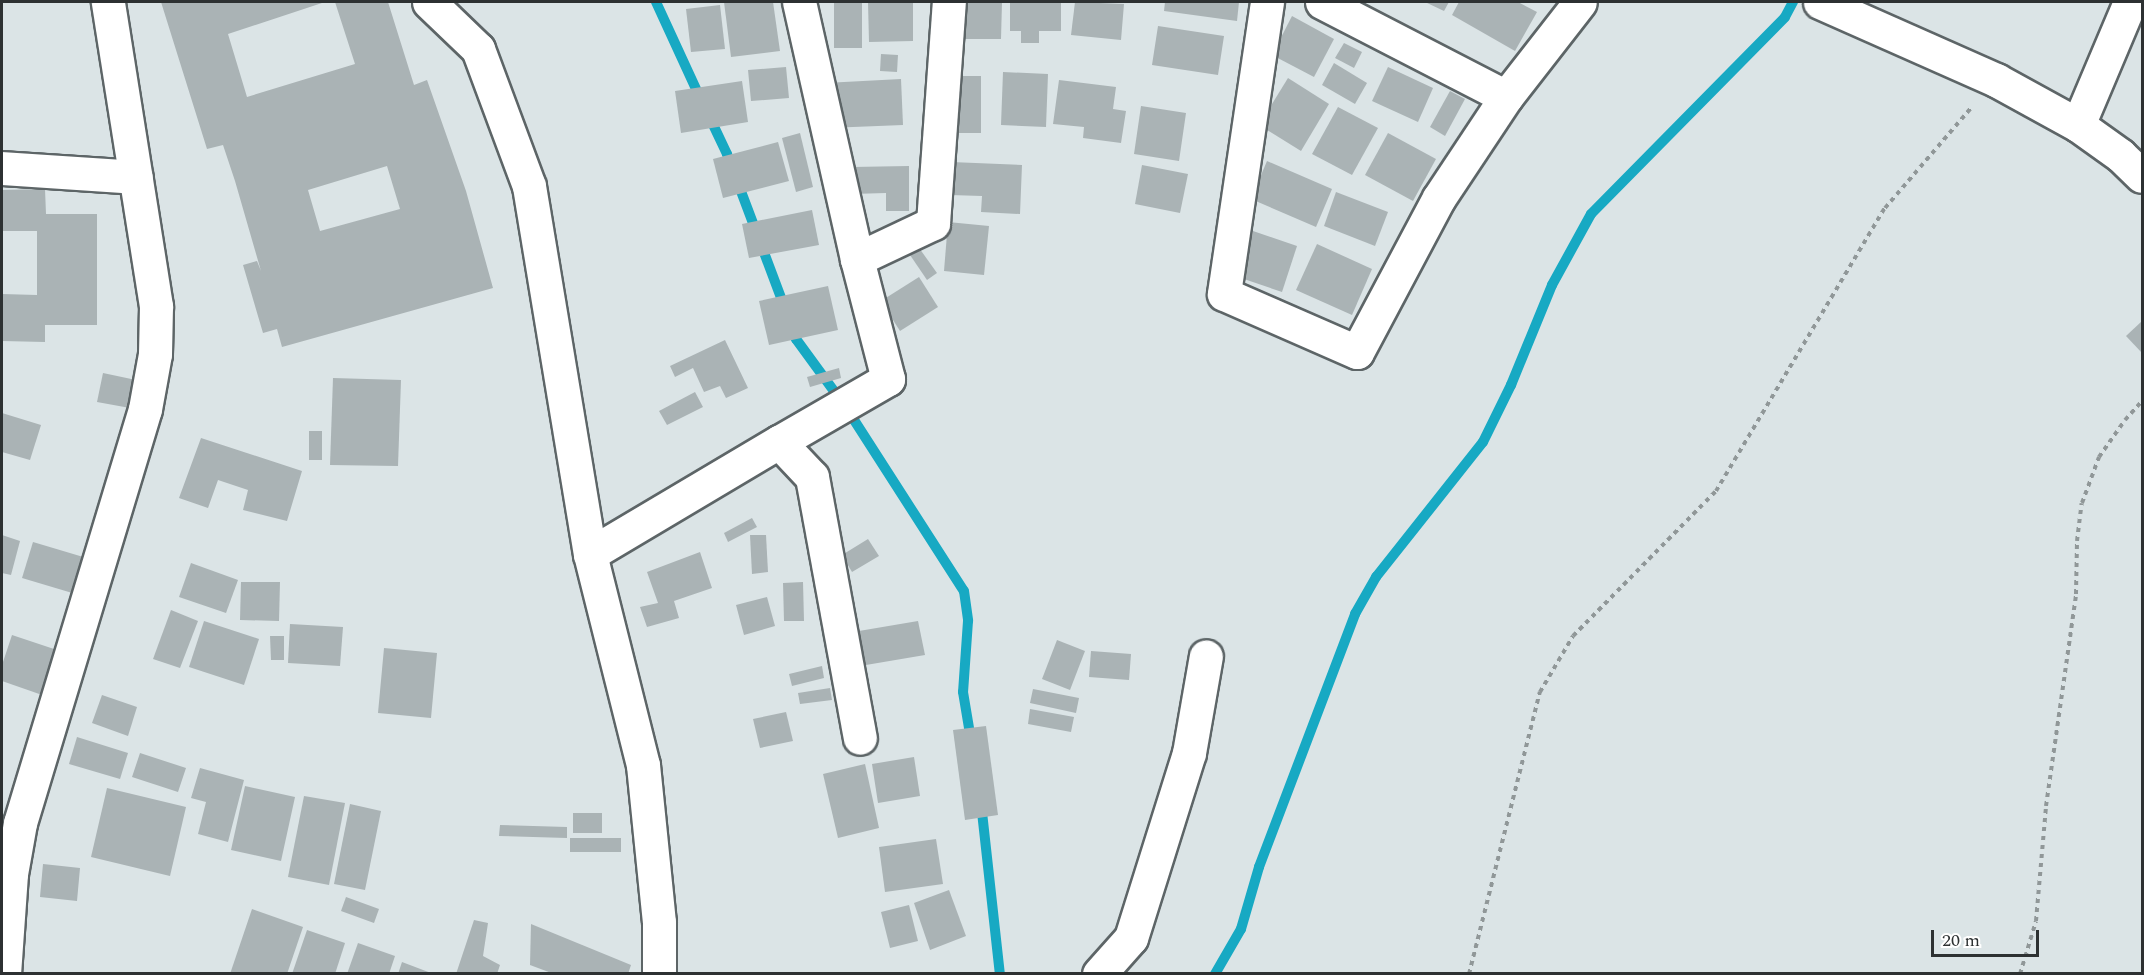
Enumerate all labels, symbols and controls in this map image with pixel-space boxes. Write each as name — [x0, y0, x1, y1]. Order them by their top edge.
scale bar — [1934, 918, 2042, 956]
text: 20 m — [1942, 927, 1980, 954]

